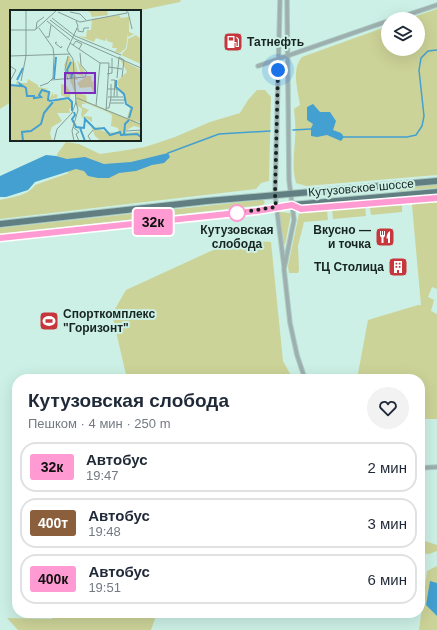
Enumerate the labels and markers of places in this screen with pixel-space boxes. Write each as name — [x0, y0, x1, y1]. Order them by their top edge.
fuel station icon: Татнефть — [222, 31, 244, 53]
place label: Татнефть — [247, 35, 304, 49]
marker: Кутузовская слобода — [228, 204, 246, 222]
place label: Кутузовская слобода — [200, 223, 274, 251]
place label: Вкусно — и точка — [313, 223, 371, 251]
restaurant icon: Вкусно — и точка — [374, 226, 396, 248]
building icon: ТЦ Столица — [387, 256, 409, 278]
place label: ТЦ Столица — [314, 260, 384, 274]
place label: Спорткомплекс "Горизонт" — [63, 307, 155, 335]
sports icon: Спорткомплекс "Горизонт" — [38, 310, 60, 332]

